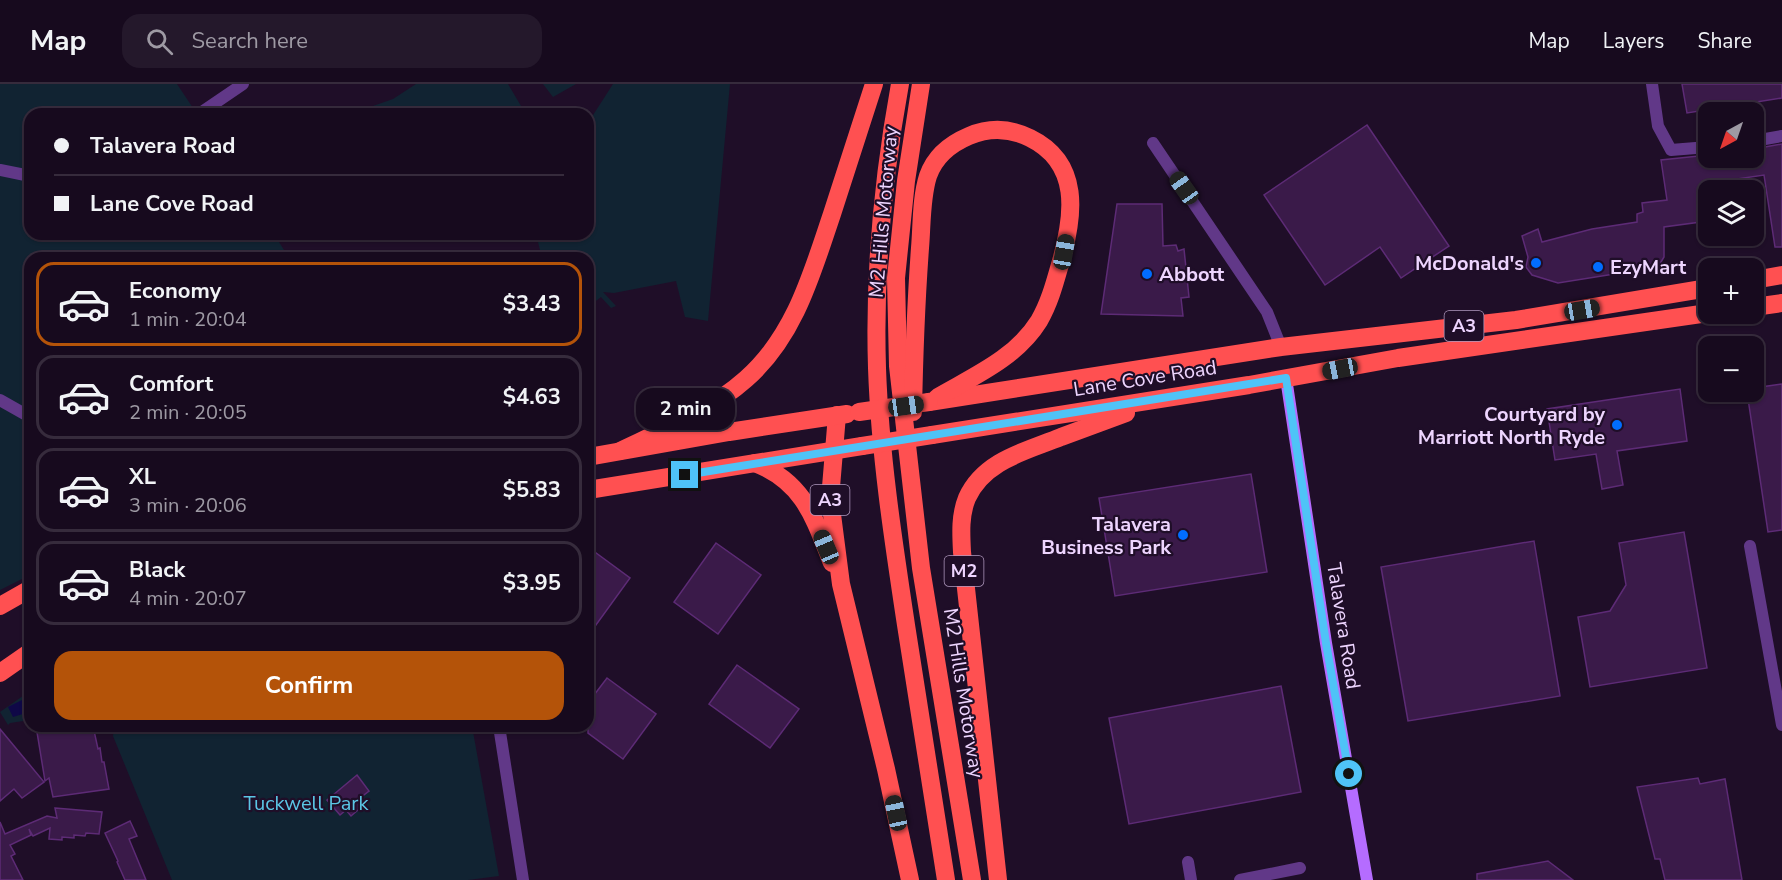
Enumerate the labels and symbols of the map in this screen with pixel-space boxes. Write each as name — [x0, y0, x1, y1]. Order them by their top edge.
north arrow — [1698, 102, 1764, 168]
street label: M2 Hills Motorway — [863, 125, 905, 299]
car — [1166, 168, 1202, 208]
car — [1052, 233, 1076, 271]
place label: McDonald's — [1415, 250, 1524, 277]
place label: EzyMart — [1610, 254, 1686, 281]
marker: McDonald's — [1529, 256, 1543, 270]
marker: EzyMart — [1591, 260, 1605, 274]
place label: Abbott — [1159, 261, 1224, 288]
marker: Abbott — [1140, 267, 1154, 281]
car — [1563, 298, 1601, 322]
road number: A3 — [1444, 311, 1484, 341]
street label: Lane Cove Road — [1071, 354, 1219, 403]
car — [1321, 357, 1359, 381]
callout: 2 min — [636, 388, 734, 430]
car — [887, 395, 925, 417]
place label: Courtyard by Marriott North Ryde — [1418, 401, 1605, 451]
marker: Courtyard by Marriott North Ryde — [1610, 418, 1624, 432]
route end — [671, 461, 698, 488]
road number: A3 — [810, 485, 850, 515]
place label: Talavera Business Park — [1041, 511, 1172, 561]
car — [811, 527, 841, 567]
marker: Talavera Business Park — [1176, 528, 1190, 542]
road number: M2 — [944, 556, 984, 586]
street label: Talavera Road — [1320, 561, 1367, 691]
street label: M2 Hills Motorway — [937, 606, 990, 781]
route start — [1335, 760, 1362, 787]
park label: Tuckwell Park — [244, 790, 369, 817]
car — [883, 794, 909, 832]

